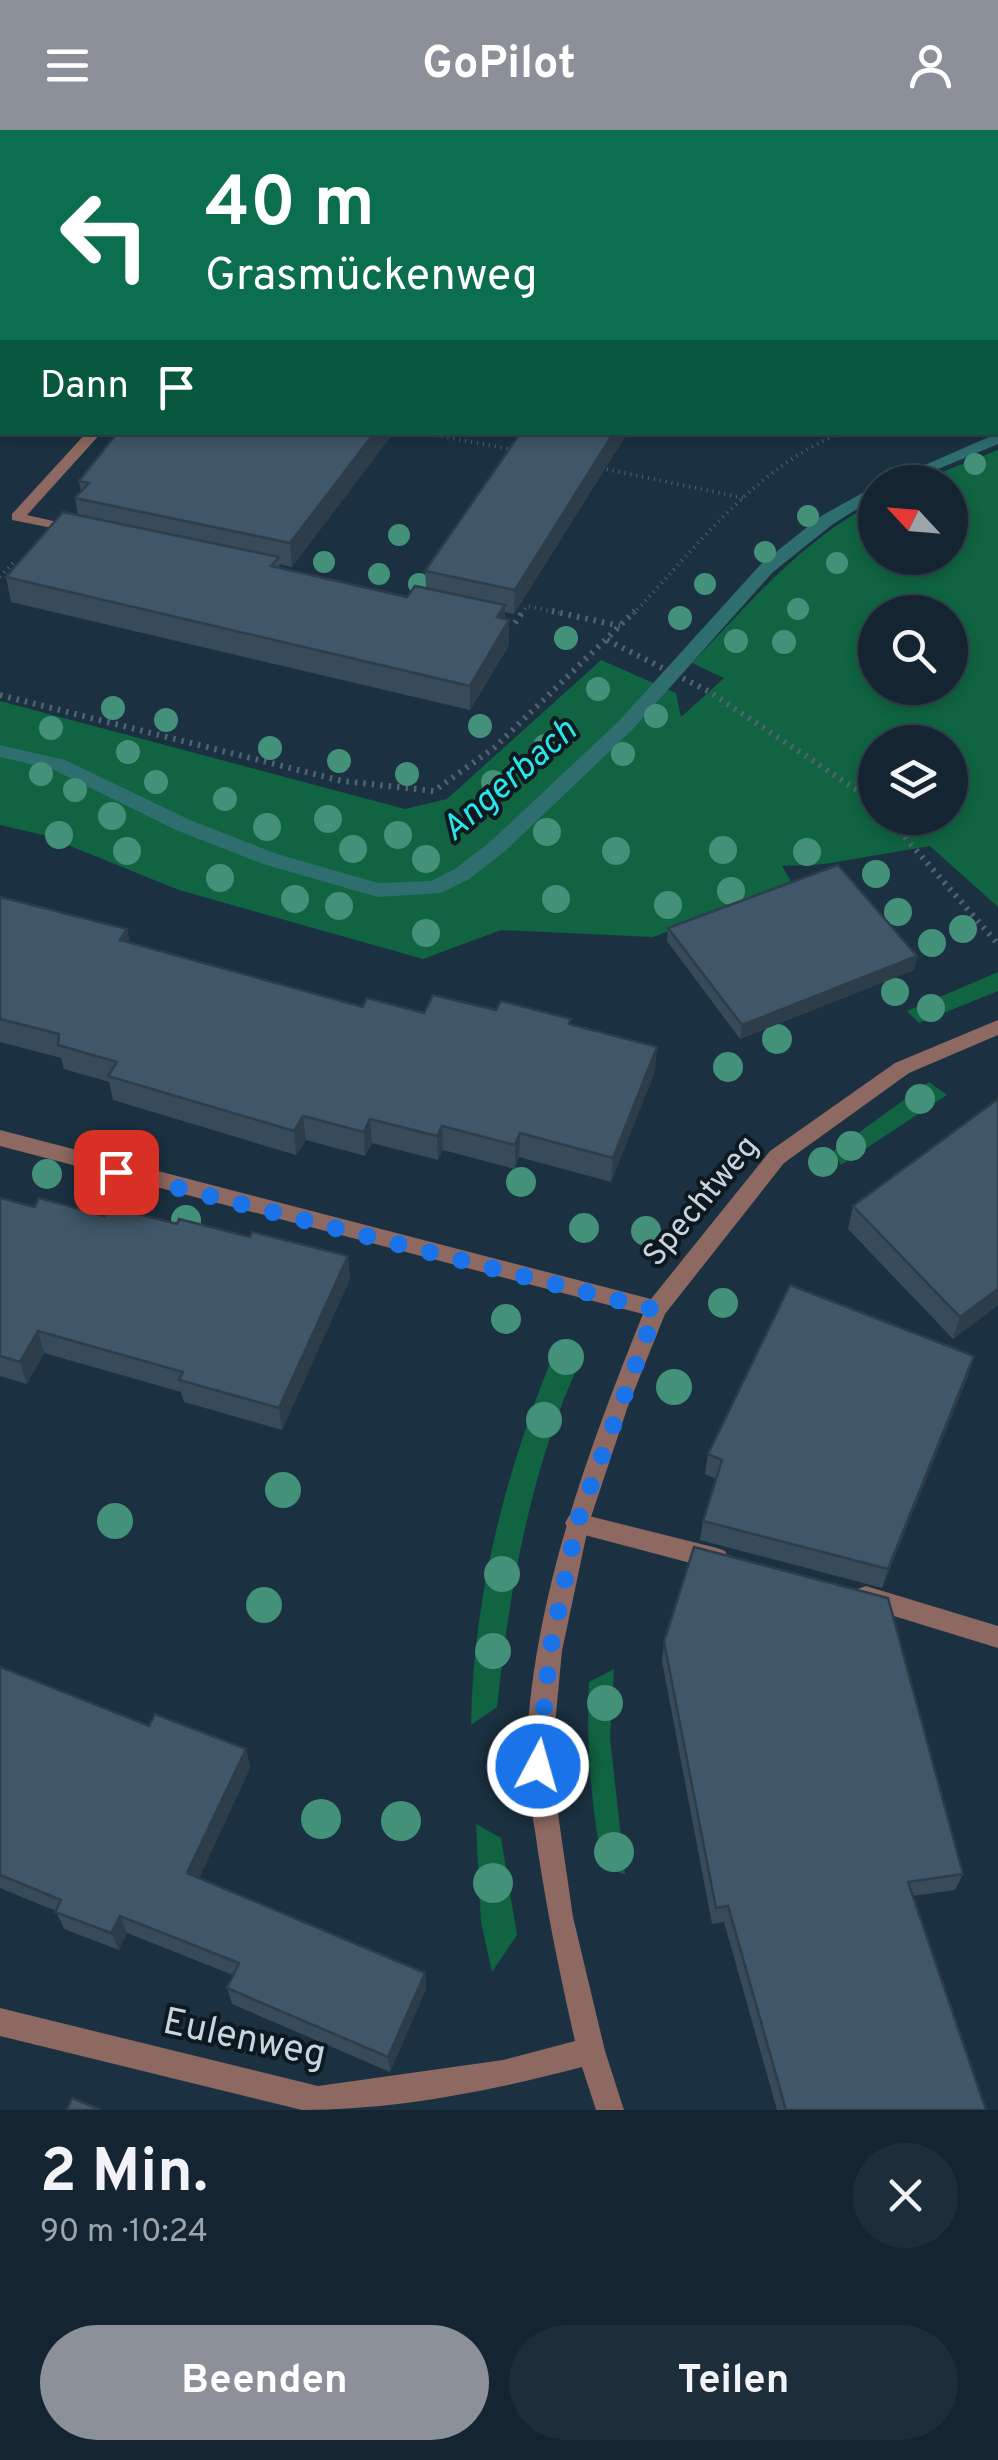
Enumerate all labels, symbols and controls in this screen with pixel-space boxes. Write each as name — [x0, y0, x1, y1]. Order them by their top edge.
text: GoPilot — [422, 37, 576, 94]
icon: menu — [40, 38, 95, 93]
icon: person — [903, 38, 958, 93]
text: 40 m — [205, 162, 375, 251]
icon: left — [40, 170, 170, 300]
text: Grasmückenweg — [205, 249, 537, 306]
icon: arrive — [149, 360, 204, 415]
text: Dann — [40, 363, 129, 412]
north arrow — [858, 465, 968, 575]
map controls — [858, 465, 968, 835]
button: search — [858, 595, 968, 705]
water label: Angerbach — [433, 710, 587, 852]
button: layers — [858, 725, 968, 835]
street label: Spechtweg — [636, 1128, 768, 1276]
pin — [74, 1130, 159, 1215]
icon: arrive — [89, 1145, 144, 1200]
position arrow — [486, 1714, 590, 1818]
street label: Eulenweg — [158, 1999, 330, 2081]
text: 2 Min. — [40, 2137, 208, 2213]
button: close — [853, 2143, 958, 2248]
text: 90 m · 10:24 — [40, 2213, 208, 2253]
button: Beenden — [40, 2325, 489, 2440]
button: Teilen — [509, 2325, 958, 2440]

